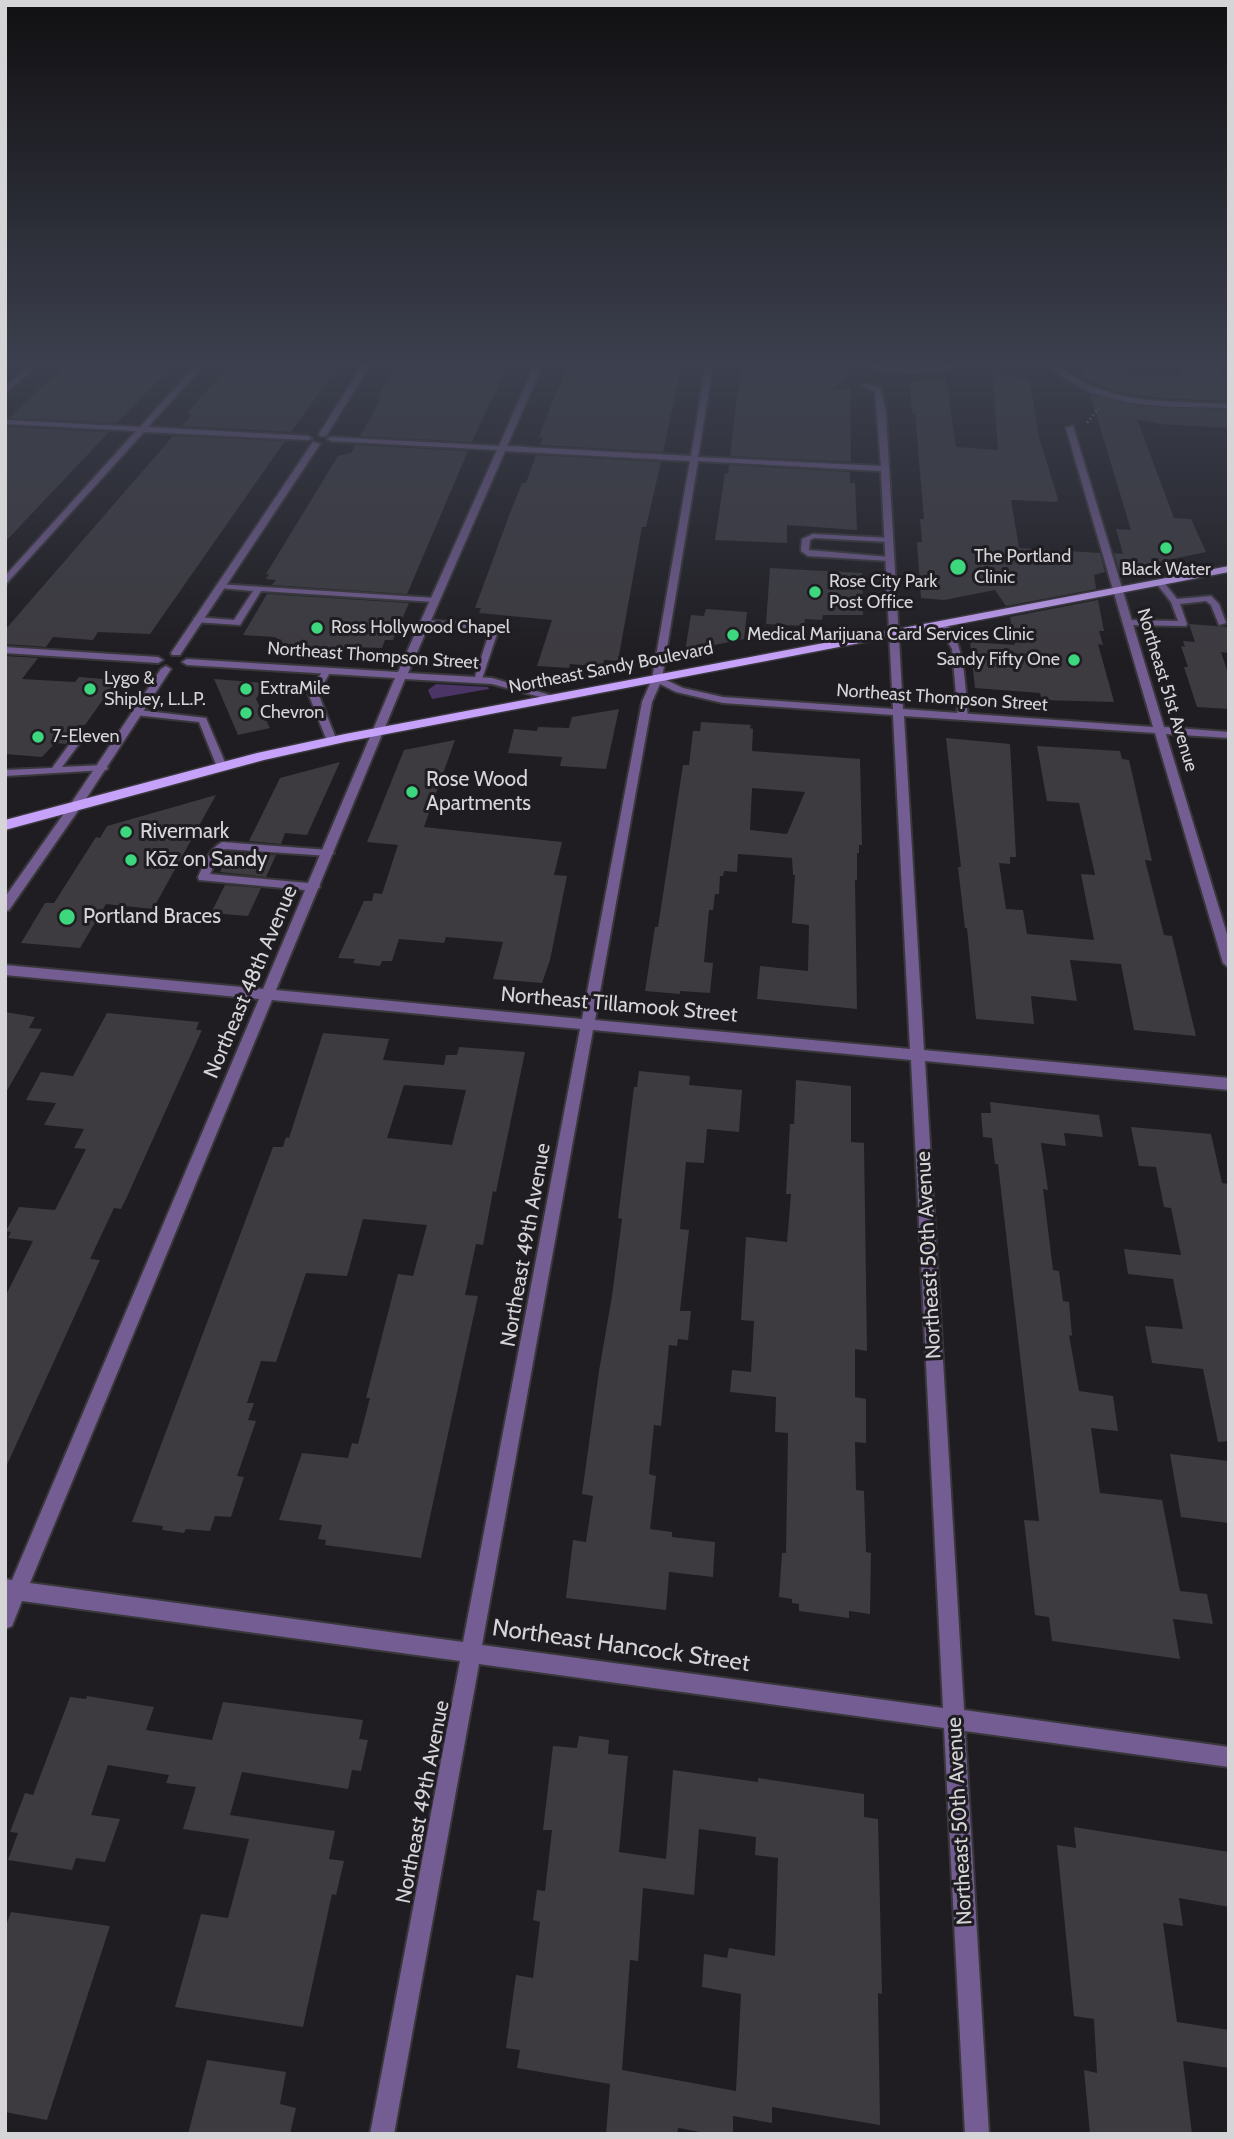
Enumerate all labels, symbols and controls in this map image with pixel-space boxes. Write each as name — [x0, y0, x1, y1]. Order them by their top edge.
marker: Black Water — [1158, 540, 1174, 556]
place label: The Portland Clinic — [974, 546, 1071, 588]
marker: The Portland Clinic — [948, 557, 968, 577]
place label: Black Water — [1121, 559, 1211, 581]
place label: Rose City Park Post Office — [829, 571, 937, 614]
marker: Rose City Park Post Office — [807, 584, 823, 600]
street label: Northeast 51st Avenue — [1132, 606, 1202, 774]
place label: Ross Hollywood Chapel — [331, 617, 510, 639]
marker: Ross Hollywood Chapel — [309, 620, 325, 636]
place label: Medical Marijuana Card Services Clinic — [747, 624, 1034, 646]
marker: Medical Marijuana Card Services Clinic — [725, 627, 741, 643]
street label: Northeast Thompson Street — [267, 638, 479, 674]
street label: Northeast Sandy Boulevard — [507, 638, 715, 698]
place label: Sandy Fifty One — [936, 649, 1060, 671]
marker: Sandy Fifty One — [1066, 652, 1082, 668]
place label: Lygo & Shipley, L.L.P. — [104, 668, 206, 710]
place label: ExtraMile — [260, 678, 330, 700]
street label: Northeast Thompson Street — [836, 680, 1048, 716]
marker: Lygo & Shipley, L.L.P. — [82, 681, 98, 697]
marker: ExtraMile — [238, 681, 254, 697]
place label: Chevron — [260, 702, 324, 724]
marker: Chevron — [238, 705, 254, 721]
place label: 7-Eleven — [52, 726, 120, 748]
marker: 7-Eleven — [30, 729, 46, 745]
place label: Rose Wood Apartments — [426, 767, 531, 817]
marker: Rose Wood Apartments — [404, 784, 420, 800]
place label: Rivermark — [140, 819, 229, 845]
marker: Rivermark — [118, 824, 134, 840]
place label: Kōz on Sandy — [145, 847, 267, 873]
marker: Kōz on Sandy — [123, 852, 139, 868]
street label: Northeast 48th Avenue — [199, 882, 303, 1082]
place label: Portland Braces — [83, 904, 221, 930]
marker: Portland Braces — [57, 907, 77, 927]
street label: Northeast Tillamook Street — [500, 982, 738, 1028]
street label: Northeast 49th Avenue — [496, 1141, 556, 1349]
street label: Northeast 50th Avenue — [911, 1150, 947, 1360]
street label: Northeast Hancock Street — [490, 1614, 752, 1678]
street label: Northeast 49th Avenue — [391, 1698, 455, 1906]
street label: Northeast 50th Avenue — [942, 1716, 978, 1926]

